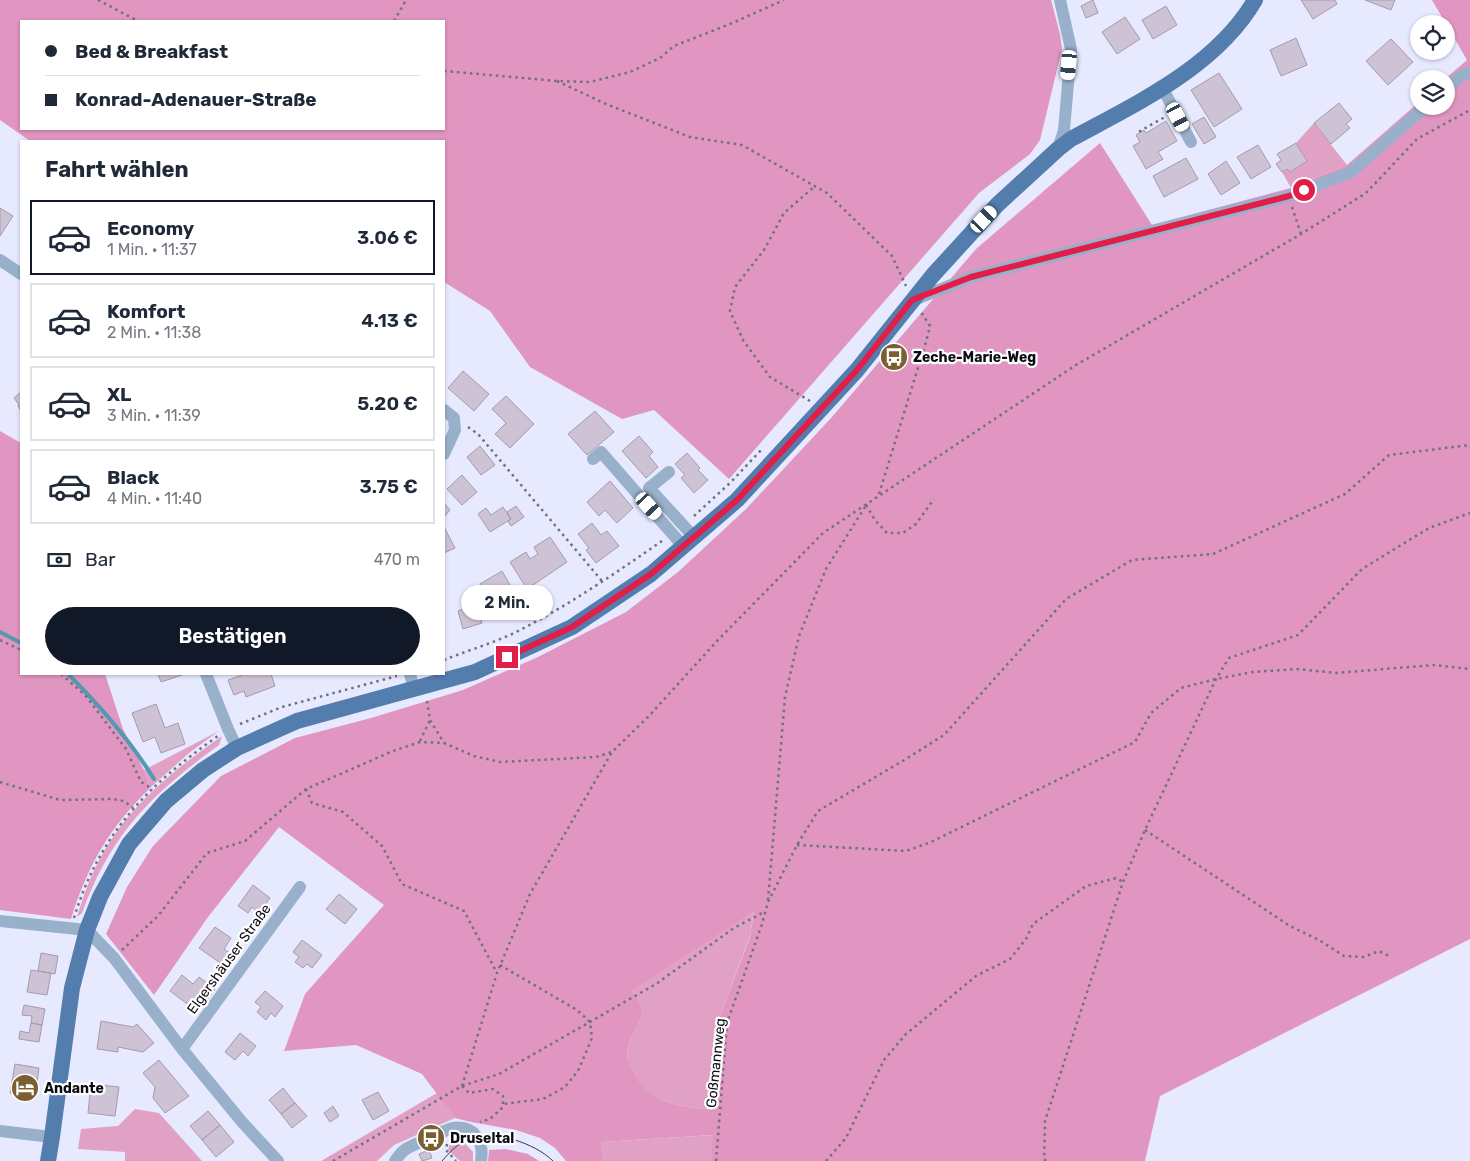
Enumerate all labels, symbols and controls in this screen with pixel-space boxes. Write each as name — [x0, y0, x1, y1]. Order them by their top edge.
map controls — [1410, 15, 1455, 115]
button: locate — [1410, 15, 1455, 60]
text: Bed & Breakfast — [75, 40, 228, 63]
car — [1060, 49, 1077, 81]
button: layers — [1410, 70, 1455, 115]
text: Konrad-Adenauer-Straße — [75, 88, 317, 111]
car — [1164, 100, 1191, 134]
text: Fahrt wählen — [45, 156, 189, 183]
route start — [1293, 179, 1315, 201]
car — [968, 203, 999, 235]
icon: car — [47, 215, 92, 260]
text: Economy — [107, 217, 194, 240]
text: 3.06 € — [357, 226, 418, 249]
text: 1 Min. · 11:37 — [107, 240, 197, 259]
icon: car — [47, 298, 92, 343]
text: Komfort — [107, 300, 185, 323]
text: 4.13 € — [361, 309, 418, 332]
text: 2 Min. · 11:38 — [107, 323, 201, 342]
bus stop icon: Zeche-Marie-Weg — [879, 342, 909, 372]
place label: Zeche-Marie-Weg — [913, 349, 1036, 366]
icon: car — [47, 381, 92, 426]
text: XL — [107, 383, 131, 406]
text: 5.20 € — [357, 392, 418, 415]
text: 3 Min. · 11:39 — [107, 406, 201, 425]
icon: car — [47, 464, 92, 509]
text: Black — [107, 466, 159, 489]
text: 3.75 € — [360, 475, 418, 498]
text: 4 Min. · 11:40 — [107, 489, 202, 508]
car — [633, 490, 664, 522]
icon: cash — [45, 546, 73, 574]
text: Bar — [85, 548, 115, 571]
text: 470 m — [374, 550, 420, 569]
callout: 2 Min. — [461, 584, 553, 620]
text: 2 Min. — [484, 593, 530, 612]
button: Bestätigen — [45, 607, 420, 665]
route end — [496, 646, 518, 668]
street label: Elgershäuser Straße — [183, 901, 275, 1017]
street label: Goßmannweg — [703, 1017, 729, 1109]
hotel icon: Andante — [10, 1073, 40, 1103]
place label: Andante — [44, 1080, 104, 1097]
bus stop icon: Druseltal — [416, 1123, 446, 1153]
place label: Druseltal — [450, 1130, 514, 1147]

